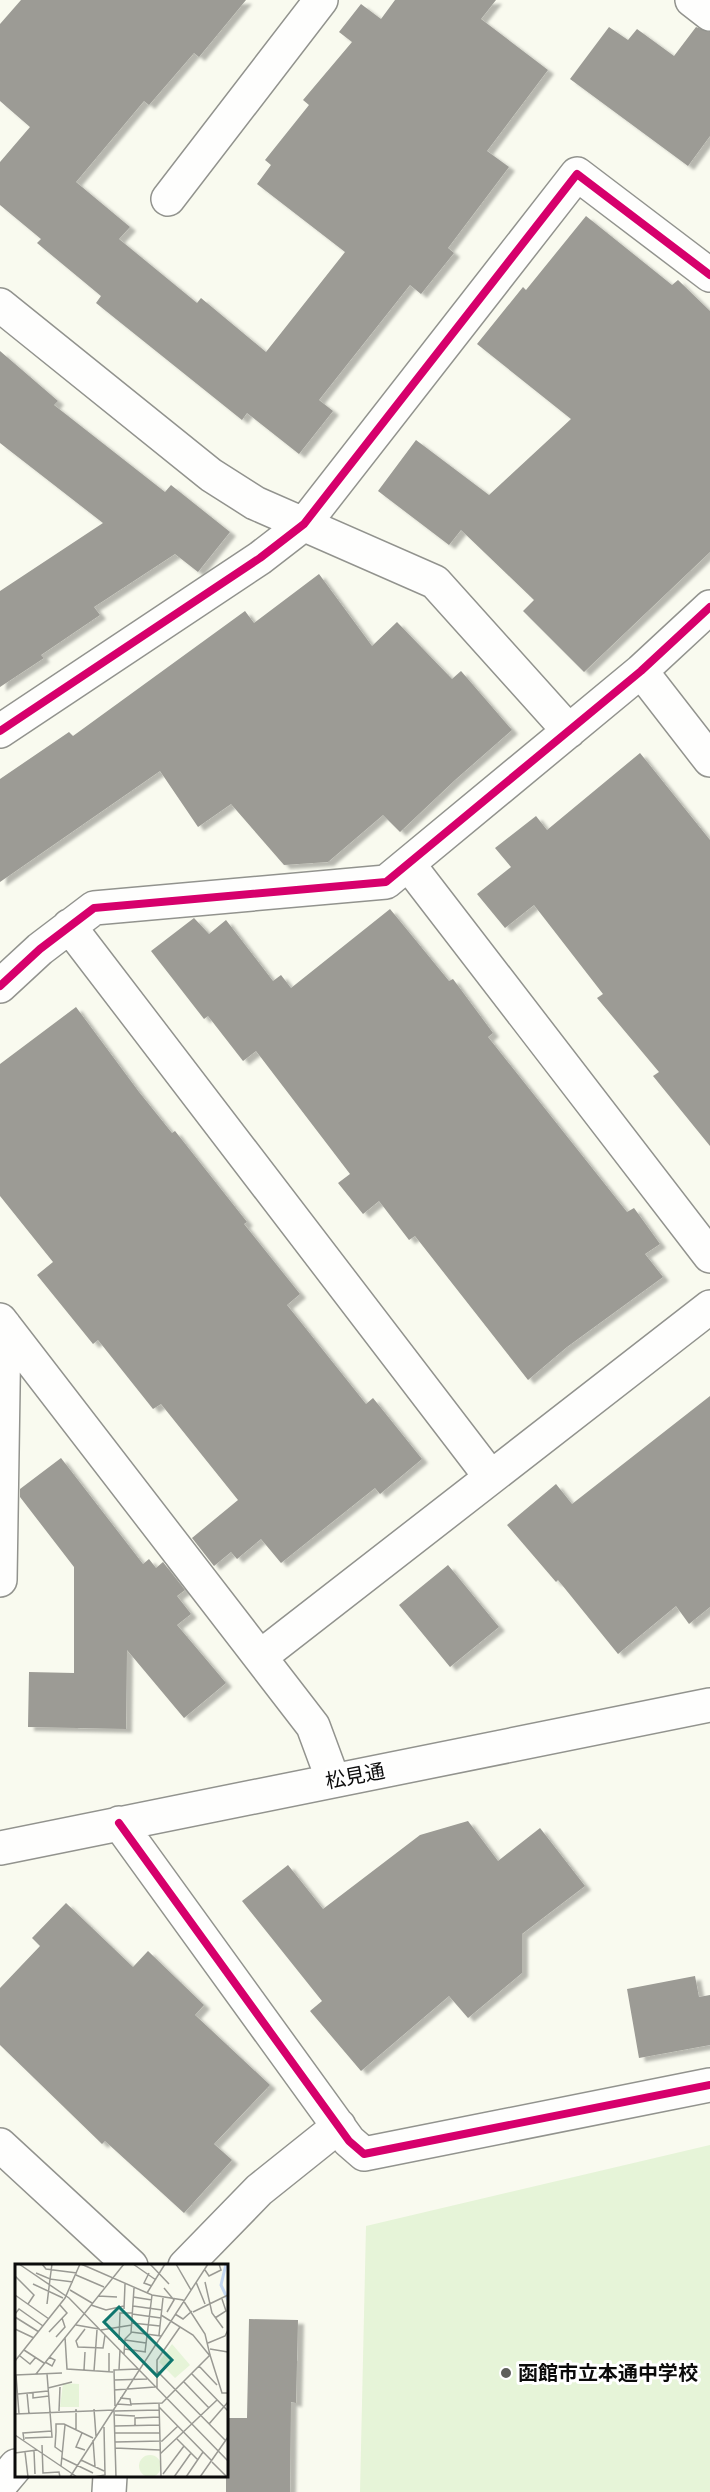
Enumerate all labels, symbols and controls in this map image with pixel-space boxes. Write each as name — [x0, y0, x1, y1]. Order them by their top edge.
street label: 松見通 — [323, 1758, 387, 1794]
inset map — [15, 2264, 228, 2477]
place label: 函館市立本通中学校 — [518, 2360, 698, 2385]
marker: 函館市立本通中学校 — [499, 2366, 513, 2380]

